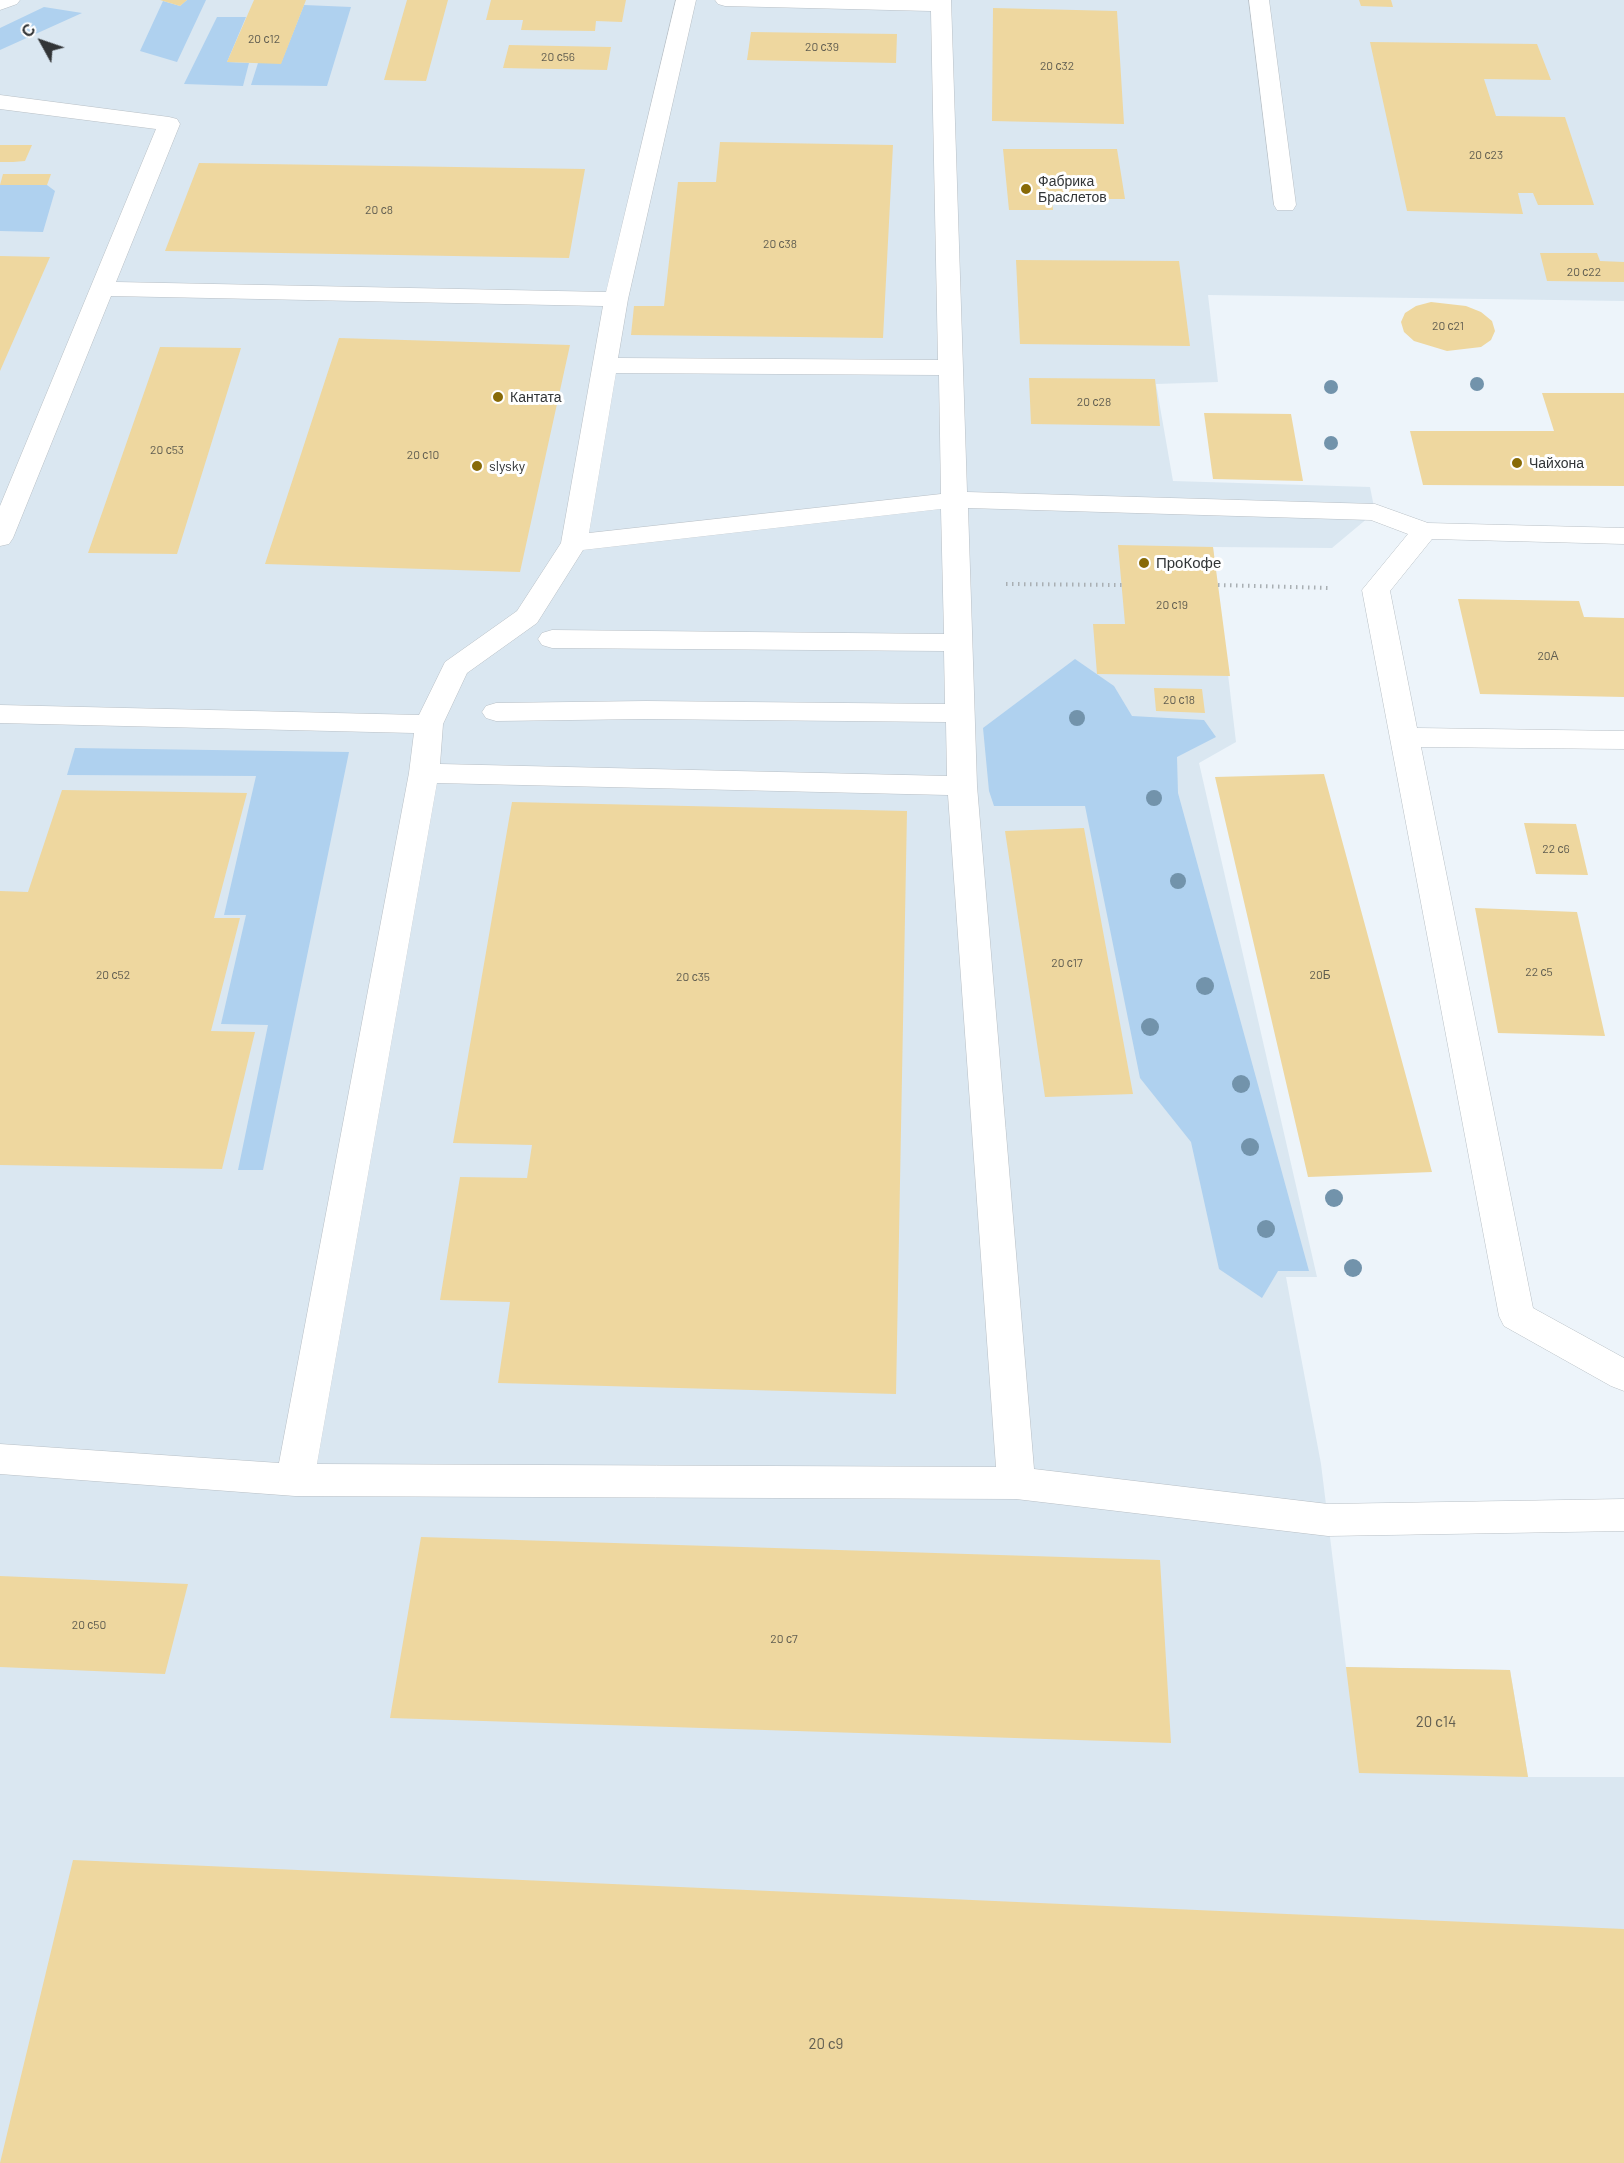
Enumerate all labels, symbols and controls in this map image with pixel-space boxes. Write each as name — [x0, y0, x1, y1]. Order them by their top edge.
north arrow — [12, 12, 72, 72]
text: С — [17, 20, 39, 41]
house number: 20 с12 — [248, 32, 280, 46]
house number: 20 с39 — [805, 40, 839, 54]
house number: 20 с56 — [541, 50, 575, 64]
house number: 20 с32 — [1040, 59, 1074, 73]
house number: 20 с23 — [1469, 148, 1503, 162]
place label: Фабрика Браслетов — [1038, 173, 1107, 206]
marker: Фабрика Браслетов — [1019, 182, 1033, 196]
house number: 20 с8 — [365, 203, 393, 217]
house number: 20 с38 — [763, 237, 797, 251]
house number: 20 с22 — [1567, 265, 1601, 279]
house number: 20 с21 — [1432, 319, 1464, 333]
place label: Кантата — [510, 389, 561, 405]
marker: Кантата — [491, 390, 505, 404]
house number: 20 с28 — [1077, 395, 1111, 409]
house number: 20 с53 — [150, 443, 184, 457]
house number: 20 с10 — [407, 448, 439, 462]
place label: Чайхона — [1529, 455, 1584, 471]
marker: Чайхона — [1510, 456, 1524, 470]
place label: slysky — [489, 458, 525, 474]
marker: slysky — [470, 459, 484, 473]
place label: ПроКофе — [1156, 554, 1221, 572]
marker: ПроКофе — [1137, 556, 1151, 570]
house number: 20 с19 — [1156, 598, 1188, 612]
house number: 20А — [1537, 649, 1559, 663]
house number: 20 с18 — [1163, 693, 1195, 707]
house number: 22 с6 — [1542, 842, 1570, 856]
house number: 20 с17 — [1051, 956, 1083, 970]
house number: 22 с5 — [1525, 965, 1553, 979]
house number: 20 с52 — [96, 968, 130, 982]
house number: 20Б — [1309, 968, 1331, 982]
house number: 20 с35 — [676, 970, 710, 984]
house number: 20 с50 — [72, 1618, 106, 1632]
house number: 20 с7 — [770, 1632, 798, 1646]
house number: 20 с14 — [1416, 1713, 1456, 1731]
house number: 20 с9 — [809, 2035, 843, 2053]

